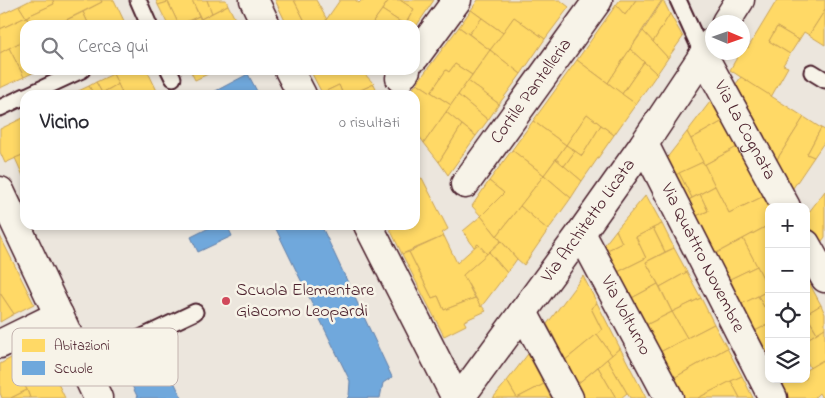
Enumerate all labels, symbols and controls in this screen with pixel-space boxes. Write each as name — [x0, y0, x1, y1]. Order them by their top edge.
north arrow — [705, 15, 750, 60]
search box — [20, 20, 420, 75]
icon: search — [38, 34, 66, 62]
text: Cerca qui — [78, 34, 148, 61]
street label: Cortile Pantelleria — [485, 34, 579, 150]
street label: Via La Cognata — [706, 75, 782, 185]
text: Vicino — [40, 108, 89, 138]
text: 0 risultati — [339, 111, 400, 135]
street label: Via Architetto Licata — [535, 154, 642, 289]
street label: Via Quattro Novembre — [653, 178, 751, 338]
map controls — [765, 203, 810, 383]
button: + — [765, 203, 810, 248]
button: − — [765, 248, 810, 293]
street label: Via Volturno — [593, 270, 657, 361]
place label: Scuola Elementare Giacomo Leopardi — [236, 278, 375, 325]
button: locate — [765, 293, 810, 338]
marker: Scuola Elementare Giacomo Leopardi — [220, 295, 232, 307]
legend — [12, 328, 178, 386]
text: Abitazioni — [54, 336, 110, 357]
button: layers — [765, 338, 810, 383]
text: Scuole — [54, 359, 93, 380]

